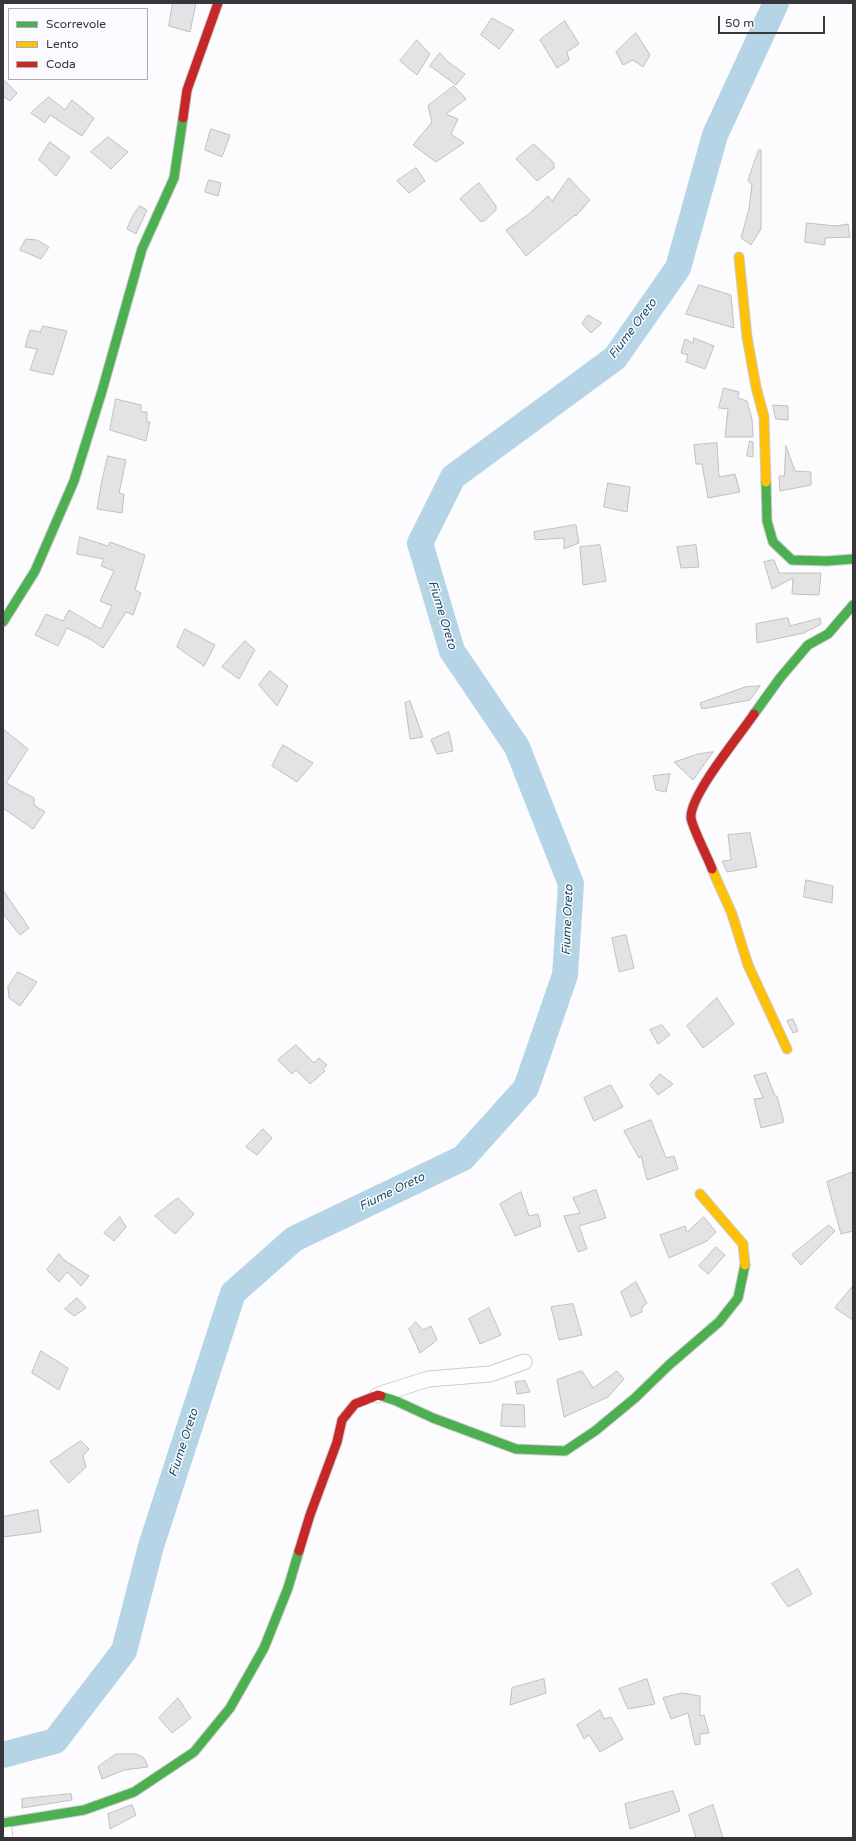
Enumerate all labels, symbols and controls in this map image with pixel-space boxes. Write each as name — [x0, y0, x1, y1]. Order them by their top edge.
legend — [8, 8, 148, 80]
scale bar — [720, 8, 827, 34]
text: 50 m — [725, 16, 754, 30]
text: Scorrevole — [46, 17, 106, 31]
text: Lento — [46, 37, 79, 51]
text: Coda — [46, 57, 76, 71]
water label: Fiume Oreto — [606, 296, 660, 362]
water label: Fiume Oreto — [425, 579, 459, 651]
water label: Fiume Oreto — [560, 884, 576, 956]
water label: Fiume Oreto — [357, 1170, 427, 1214]
water label: Fiume Oreto — [166, 1407, 202, 1479]

